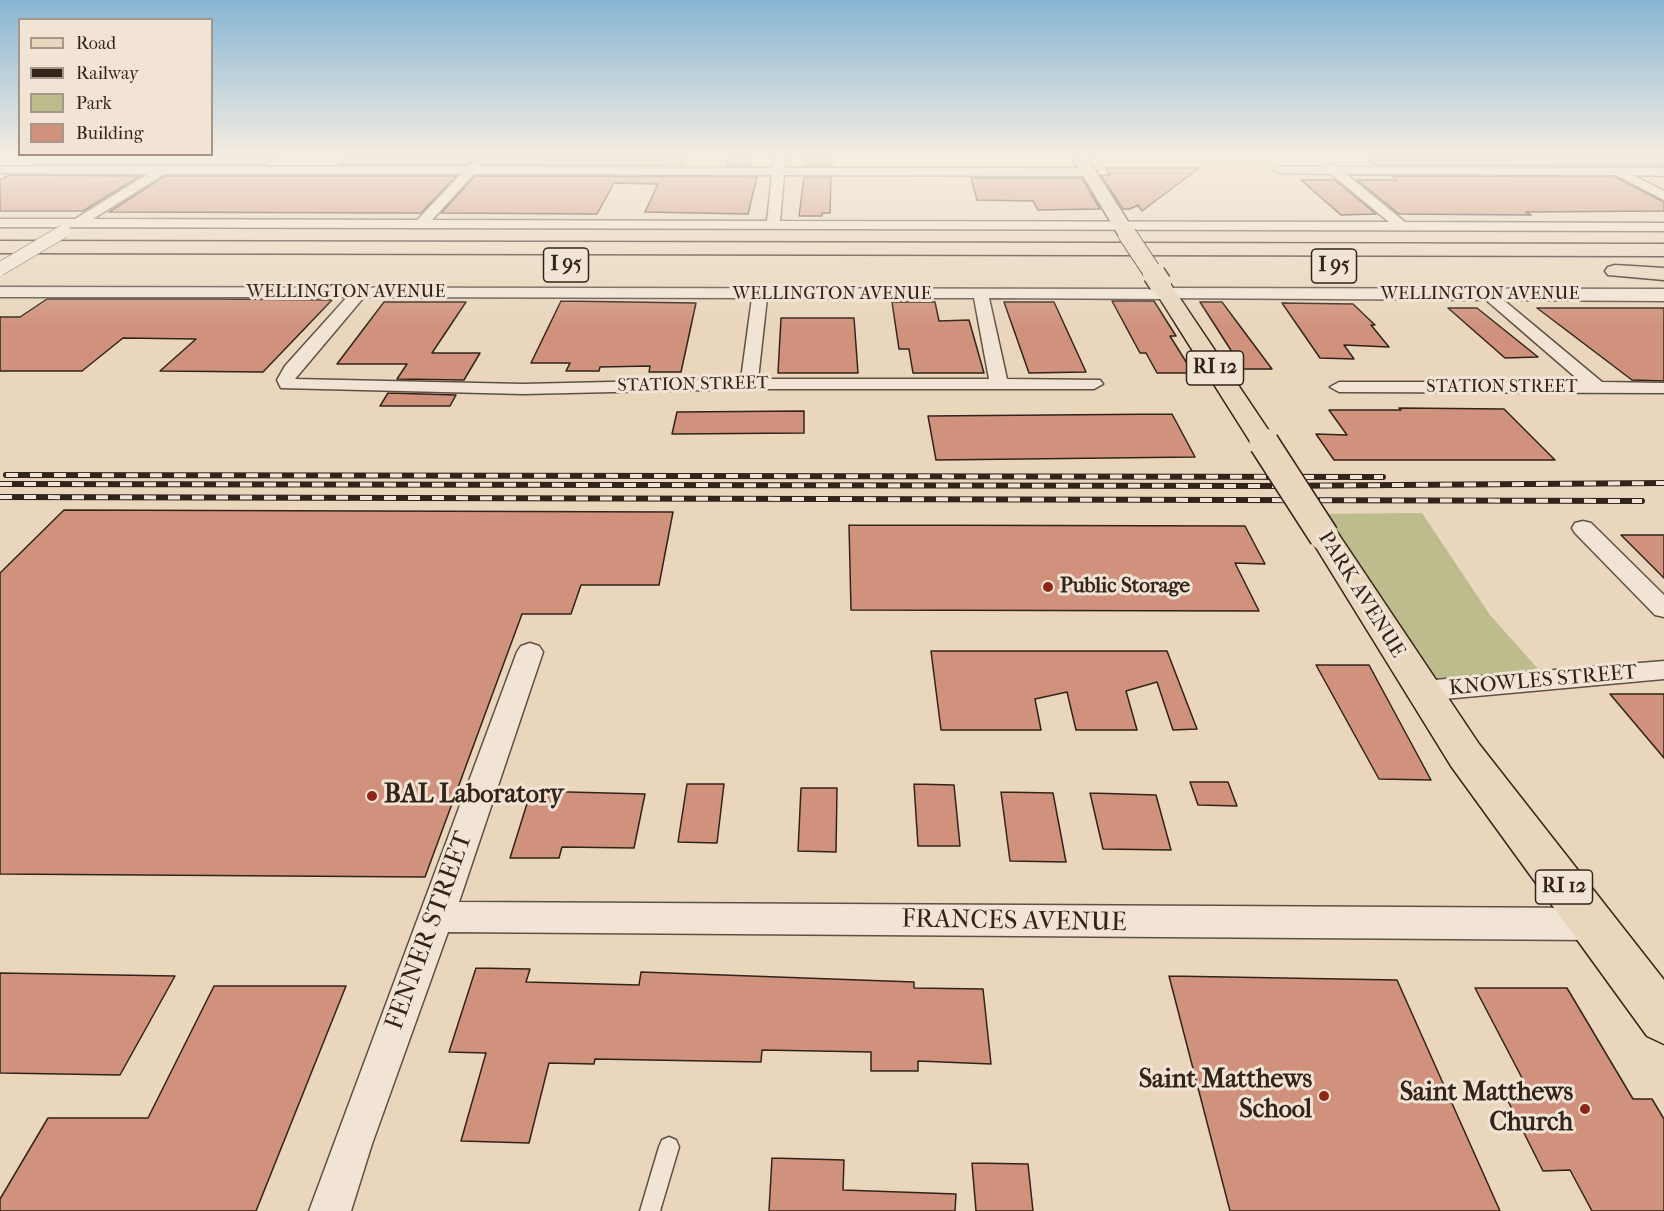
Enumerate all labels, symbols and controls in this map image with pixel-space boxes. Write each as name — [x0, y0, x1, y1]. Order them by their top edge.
legend — [18, 18, 213, 156]
text: Road — [76, 33, 116, 54]
text: Railway — [76, 63, 139, 84]
text: Park — [76, 93, 112, 114]
text: Building — [76, 123, 143, 144]
road number: I 95 — [544, 248, 588, 282]
road number: I 95 — [1312, 249, 1356, 283]
street label: WELLINGTON AVENUE — [246, 282, 446, 304]
street label: WELLINGTON AVENUE — [732, 284, 932, 306]
street label: WELLINGTON AVENUE — [1380, 284, 1580, 306]
road number: RI 12 — [1186, 351, 1244, 385]
street label: STATION STREET — [617, 373, 769, 397]
street label: STATION STREET — [1426, 377, 1578, 399]
street label: PARK AVENUE — [1312, 527, 1410, 663]
place label: Public Storage — [1060, 574, 1190, 600]
marker: Public Storage — [1041, 580, 1055, 594]
street label: KNOWLES STREET — [1448, 660, 1638, 702]
place label: BAL Laboratory — [384, 780, 564, 812]
marker: BAL Laboratory — [365, 789, 379, 803]
street label: FENNER STREET — [380, 828, 480, 1034]
road number: RI 12 — [1536, 870, 1592, 904]
street label: FRANCES AVENUE — [901, 904, 1127, 940]
place label: Saint Matthews School — [1139, 1065, 1312, 1126]
place label: Saint Matthews Church — [1400, 1078, 1573, 1140]
marker: Saint Matthews School — [1317, 1089, 1331, 1103]
marker: Saint Matthews Church — [1578, 1102, 1592, 1116]

